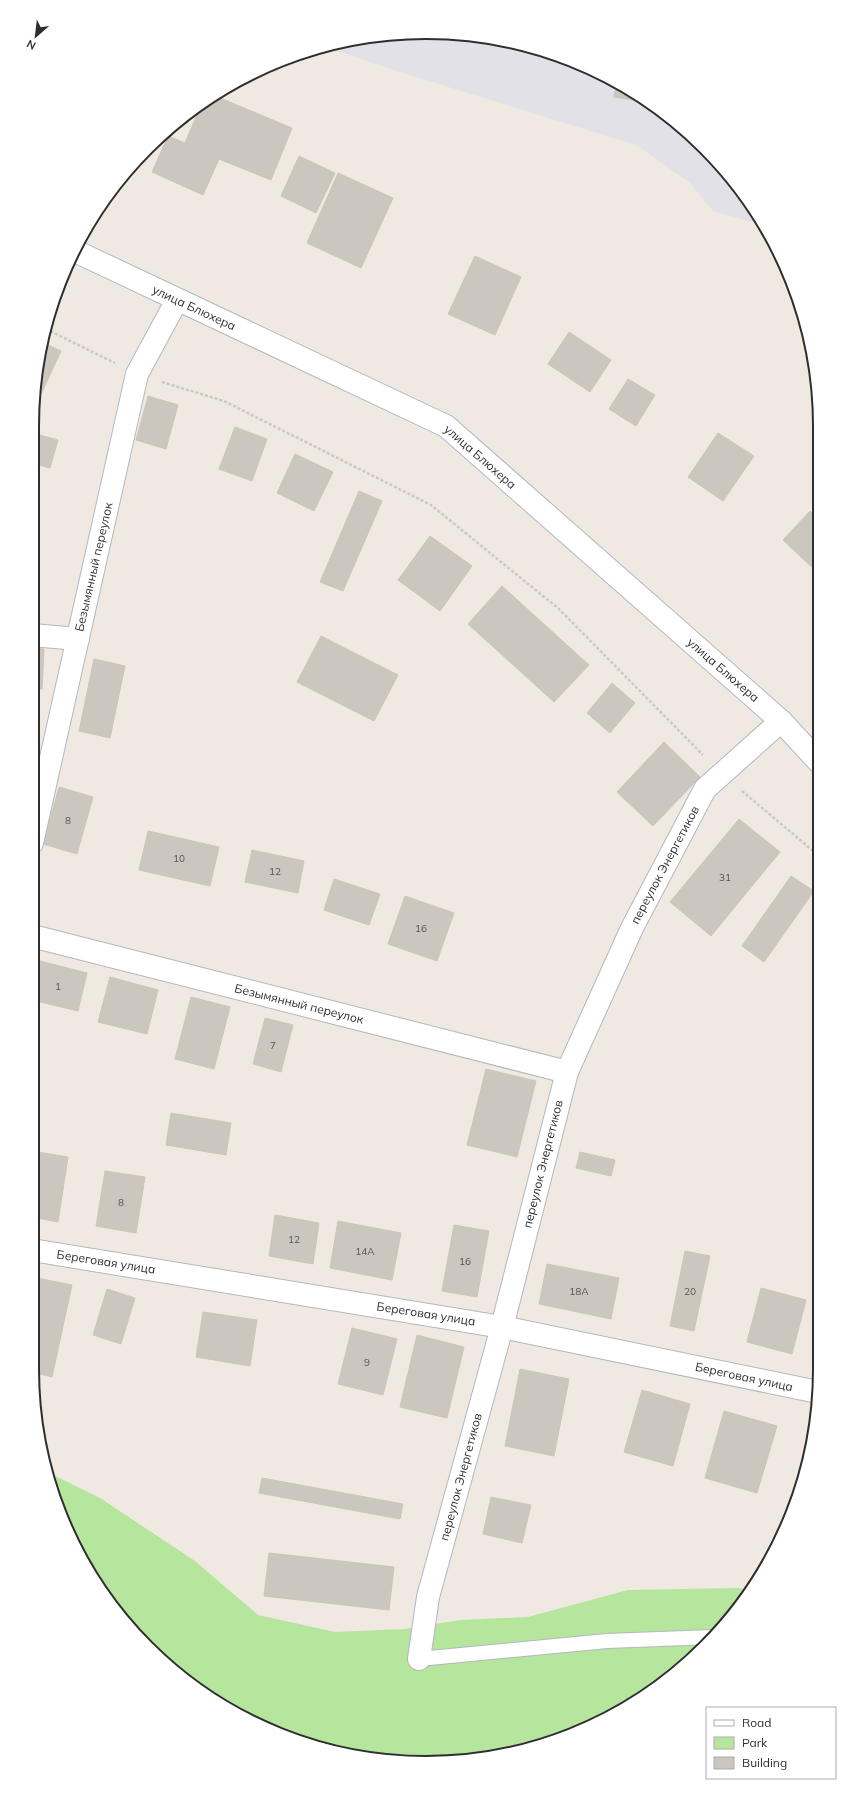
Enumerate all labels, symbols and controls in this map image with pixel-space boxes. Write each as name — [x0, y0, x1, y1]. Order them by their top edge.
north arrow — [16, 16, 56, 56]
text: N — [24, 37, 38, 53]
street label: улица Блюхера — [150, 282, 238, 333]
street label: улица Блюхера — [441, 421, 519, 492]
street label: Безымянный переулок — [71, 500, 116, 633]
street label: улица Блюхера — [684, 634, 762, 705]
street label: переулок Энергетиков — [627, 803, 702, 926]
house number: 8 — [65, 814, 71, 827]
house number: 10 — [173, 852, 185, 865]
house number: 12 — [269, 865, 281, 878]
house number: 31 — [719, 871, 731, 884]
house number: 16 — [415, 922, 427, 935]
house number: 1 — [55, 980, 61, 993]
street label: Безымянный переулок — [233, 980, 366, 1027]
house number: 7 — [270, 1039, 276, 1052]
street label: переулок Энергетиков — [519, 1098, 566, 1230]
house number: 8 — [118, 1196, 124, 1209]
house number: 12 — [288, 1233, 300, 1246]
house number: 14А — [355, 1245, 375, 1258]
street label: Береговая улица — [56, 1246, 157, 1277]
house number: 16 — [459, 1255, 471, 1268]
house number: 18А — [569, 1285, 589, 1298]
house number: 20 — [684, 1285, 696, 1298]
street label: Береговая улица — [376, 1298, 477, 1329]
house number: 9 — [364, 1356, 370, 1369]
street label: Береговая улица — [694, 1359, 794, 1394]
street label: переулок Энергетиков — [436, 1411, 485, 1542]
legend — [706, 1707, 836, 1779]
text: Road — [742, 1715, 771, 1730]
text: Park — [742, 1735, 768, 1750]
text: Building — [742, 1755, 787, 1770]

